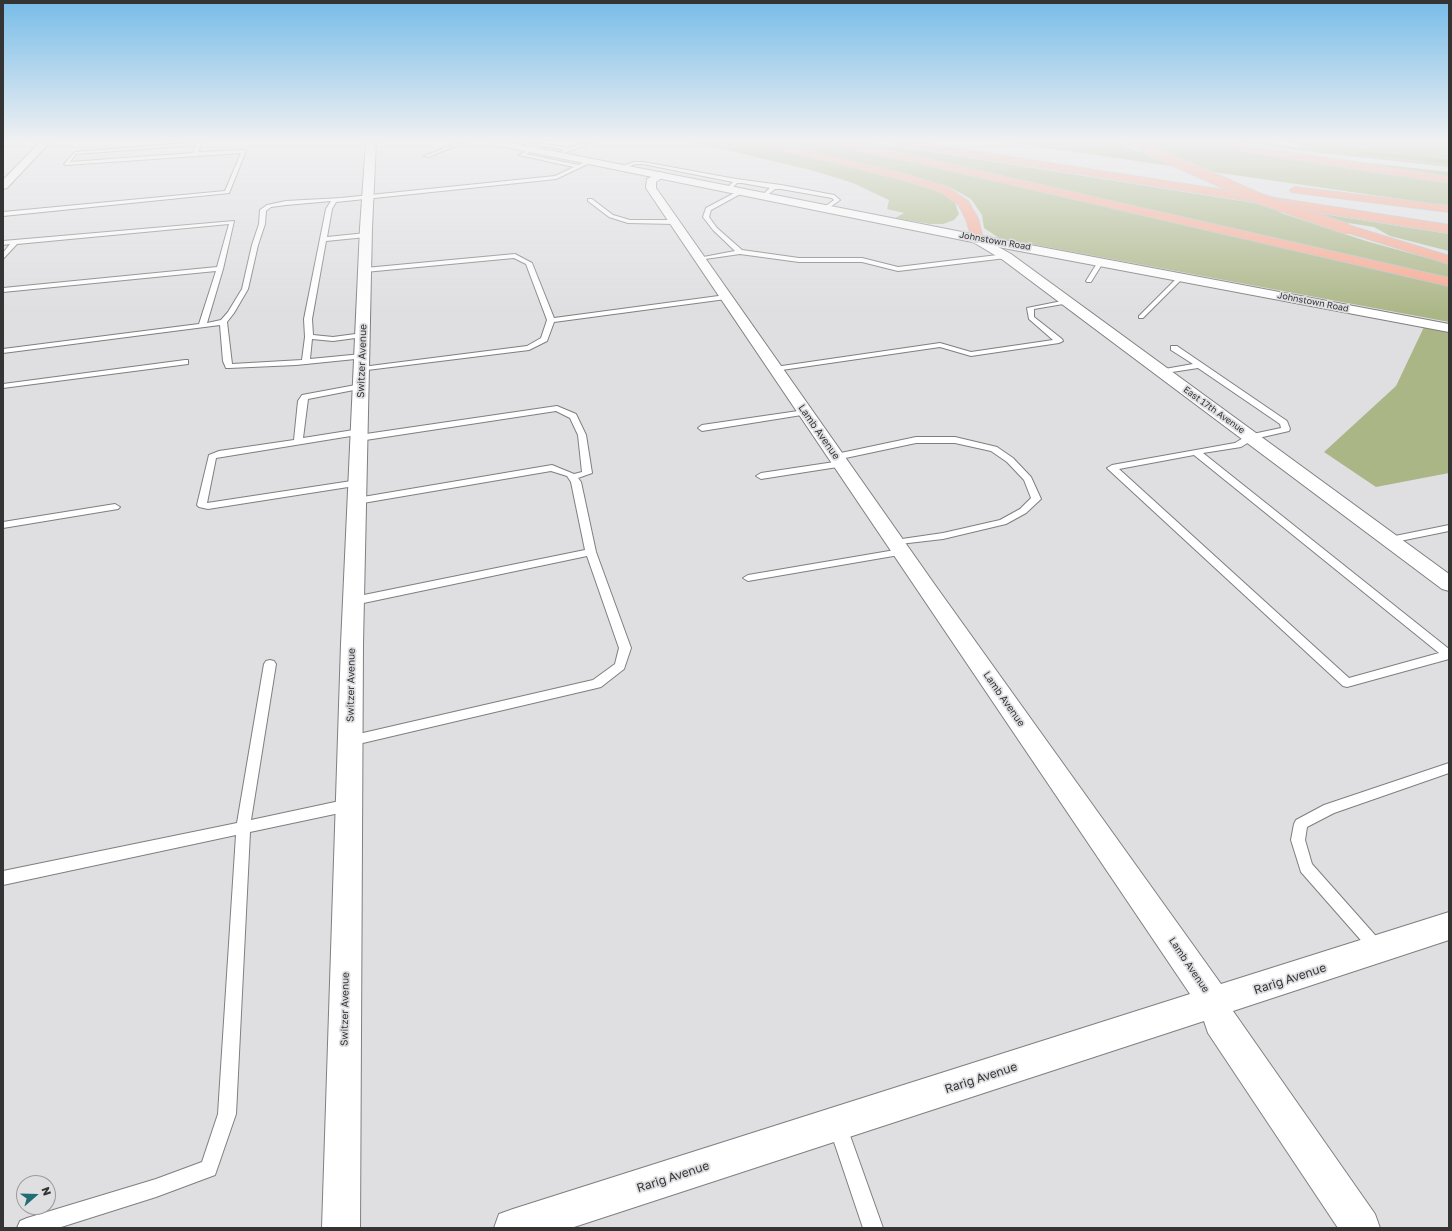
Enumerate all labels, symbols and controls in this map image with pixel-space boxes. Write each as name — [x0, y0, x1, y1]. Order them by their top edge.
street label: Johnstown Road — [958, 229, 1032, 253]
street label: Johnstown Road — [1276, 290, 1350, 314]
street label: Switzer Avenue — [355, 324, 369, 398]
street label: East 17th Avenue — [1181, 384, 1247, 436]
street label: Lamb Avenue — [796, 402, 842, 462]
street label: Switzer Avenue — [344, 648, 358, 722]
street label: Lamb Avenue — [981, 669, 1027, 729]
street label: Lamb Avenue — [1166, 935, 1212, 995]
street label: Rarig Avenue — [1252, 960, 1328, 998]
street label: Switzer Avenue — [338, 972, 352, 1046]
street label: Rarig Avenue — [943, 1059, 1019, 1097]
street label: Rarig Avenue — [635, 1158, 711, 1196]
north arrow — [16, 1175, 56, 1215]
text: N — [39, 1185, 54, 1197]

